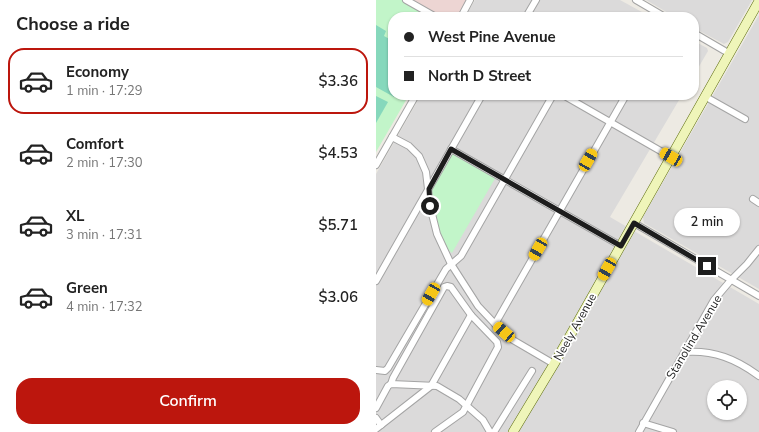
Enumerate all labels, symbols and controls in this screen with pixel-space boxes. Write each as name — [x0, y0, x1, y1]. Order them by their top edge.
text: Choose a ride — [16, 12, 130, 36]
text: West Pine Avenue — [428, 27, 556, 47]
text: Economy — [66, 62, 129, 82]
icon: car — [18, 63, 54, 99]
text: North D Street — [428, 66, 531, 86]
text: $3.36 — [318, 71, 358, 91]
text: 1 min · 17:29 — [66, 82, 142, 100]
text: Comfort — [66, 134, 123, 154]
icon: car — [18, 135, 54, 171]
text: $4.53 — [318, 143, 358, 163]
car — [658, 146, 684, 168]
car — [577, 147, 599, 173]
text: 2 min · 17:30 — [66, 154, 142, 172]
route start — [421, 197, 439, 215]
text: XL — [66, 206, 85, 226]
icon: car — [18, 207, 54, 243]
callout: 2 min — [674, 208, 740, 236]
text: 2 min — [690, 213, 724, 231]
text: $5.71 — [318, 215, 358, 235]
text: 3 min · 17:31 — [66, 226, 142, 244]
car — [527, 236, 549, 262]
car — [596, 256, 618, 282]
route end — [698, 257, 716, 275]
text: Green — [66, 278, 108, 298]
icon: car — [18, 279, 54, 315]
car — [420, 281, 442, 307]
text: $3.06 — [318, 287, 358, 307]
street label: Neely Avenue — [550, 290, 600, 364]
street label: Stanolind Avenue — [663, 292, 725, 382]
text: 4 min · 17:32 — [66, 298, 142, 316]
car — [491, 320, 517, 344]
button: Confirm — [16, 378, 360, 424]
map controls — [707, 380, 747, 420]
button: locate — [707, 380, 747, 420]

